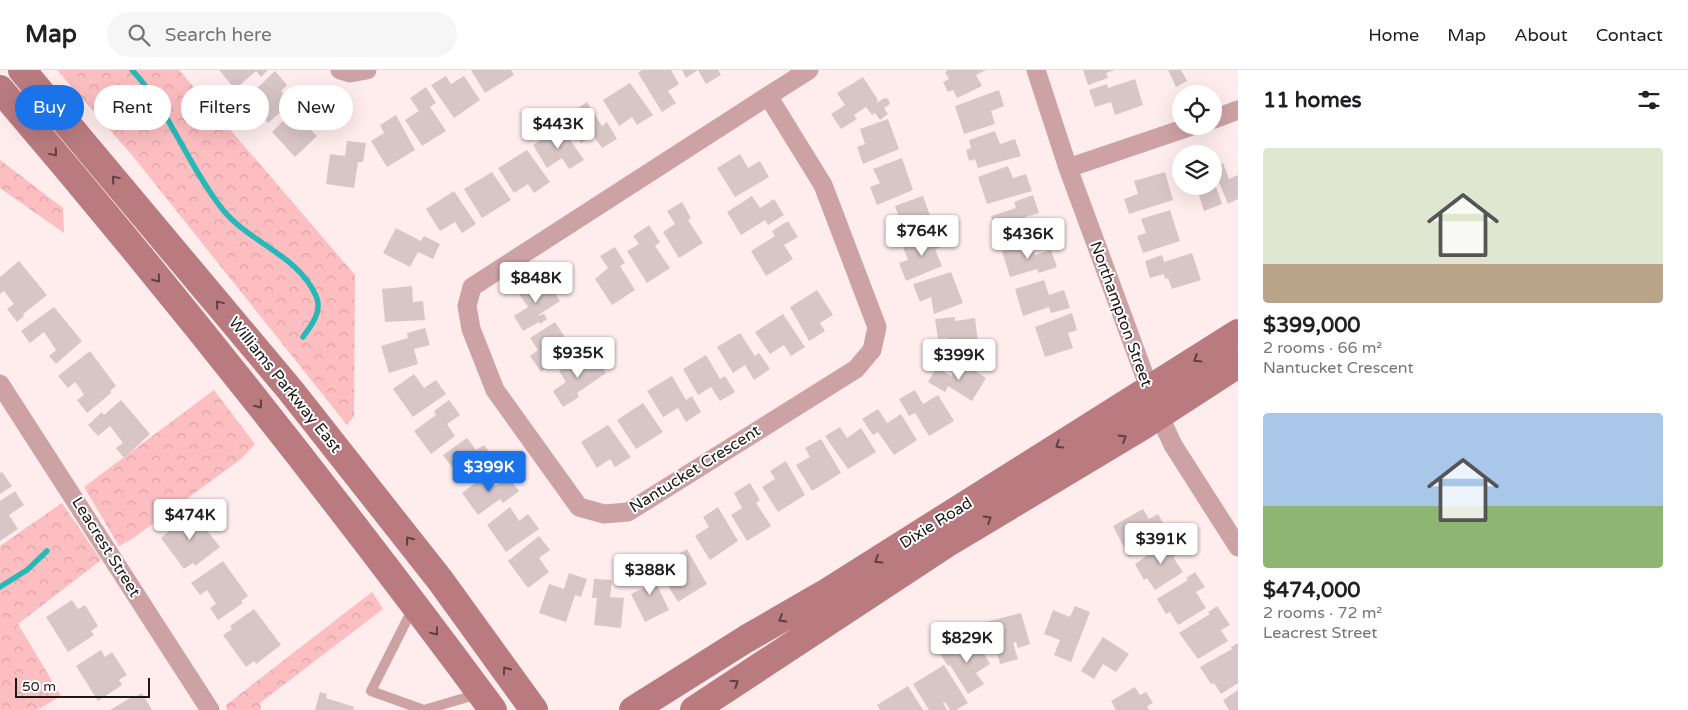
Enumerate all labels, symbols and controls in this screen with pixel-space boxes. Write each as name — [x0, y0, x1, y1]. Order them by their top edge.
search box — [107, 12, 457, 57]
text: Map — [25, 20, 77, 49]
icon: search — [125, 21, 153, 49]
text: Search here — [165, 24, 272, 46]
text: Home — [1368, 24, 1419, 46]
text: Map — [1447, 24, 1486, 46]
text: About — [1514, 24, 1568, 46]
text: Contact — [1596, 24, 1663, 46]
chip: Buy — [15, 85, 84, 130]
chip: Rent — [94, 85, 171, 130]
chip: Filters — [181, 85, 269, 130]
chip: New — [279, 85, 353, 130]
map controls — [1172, 85, 1222, 195]
button: locate — [1172, 85, 1222, 135]
icon: filters — [1635, 86, 1663, 114]
text: 11 homes — [1263, 88, 1362, 113]
pin: $443K — [523, 108, 593, 150]
text: $443K — [533, 114, 583, 134]
button: layers — [1172, 145, 1222, 195]
one-way arrow — [49, 147, 58, 156]
one-way arrow — [112, 176, 121, 185]
icon: home — [1418, 180, 1508, 270]
pin: $764K — [887, 214, 957, 257]
pin: $436K — [993, 218, 1063, 260]
text: $764K — [897, 221, 947, 241]
text: $436K — [1003, 224, 1053, 244]
street label: Northampton Street — [1085, 238, 1157, 390]
pin: $848K — [501, 262, 571, 304]
text: $848K — [511, 268, 561, 288]
one-way arrow — [151, 273, 159, 282]
one-way arrow — [216, 301, 225, 310]
street label: Williams Parkway East — [224, 313, 346, 457]
text: $399,000 — [1263, 313, 1361, 338]
pin: $935K — [543, 336, 613, 379]
pin: $399K — [924, 338, 994, 381]
text: 2 rooms · 66 m² — [1263, 338, 1382, 358]
text: $935K — [553, 343, 603, 363]
text: $399K — [934, 345, 984, 365]
one-way arrow — [1193, 352, 1202, 362]
text: Nantucket Crescent — [1263, 358, 1414, 378]
one-way arrow — [253, 399, 261, 408]
street label: Nantucket Crescent — [626, 421, 764, 517]
one-way arrow — [1118, 434, 1127, 444]
one-way arrow — [1056, 439, 1065, 449]
icon: home — [1418, 445, 1508, 535]
pin: $399K — [454, 450, 524, 493]
text: $399K — [464, 457, 514, 477]
street label: Leacrest Street — [67, 493, 145, 601]
street label: Dixie Road — [896, 493, 976, 553]
pin: $474K — [155, 498, 225, 541]
text: $474K — [165, 505, 215, 525]
one-way arrow — [983, 516, 992, 526]
pin: $391K — [1126, 522, 1196, 565]
text: $391K — [1136, 529, 1186, 549]
one-way arrow — [406, 536, 415, 546]
pin: $388K — [615, 554, 685, 596]
one-way arrow — [874, 554, 883, 564]
text: $388K — [625, 560, 675, 580]
text: $474,000 — [1263, 578, 1361, 603]
text: 2 rooms · 72 m² — [1263, 603, 1382, 623]
one-way arrow — [778, 612, 787, 622]
pin: $829K — [932, 622, 1002, 664]
text: Leacrest Street — [1263, 623, 1377, 643]
one-way arrow — [429, 626, 438, 636]
text: $829K — [942, 628, 992, 648]
one-way arrow — [503, 666, 512, 676]
scale bar — [15, 675, 150, 698]
text: 50 m — [22, 678, 56, 695]
one-way arrow — [729, 680, 739, 689]

